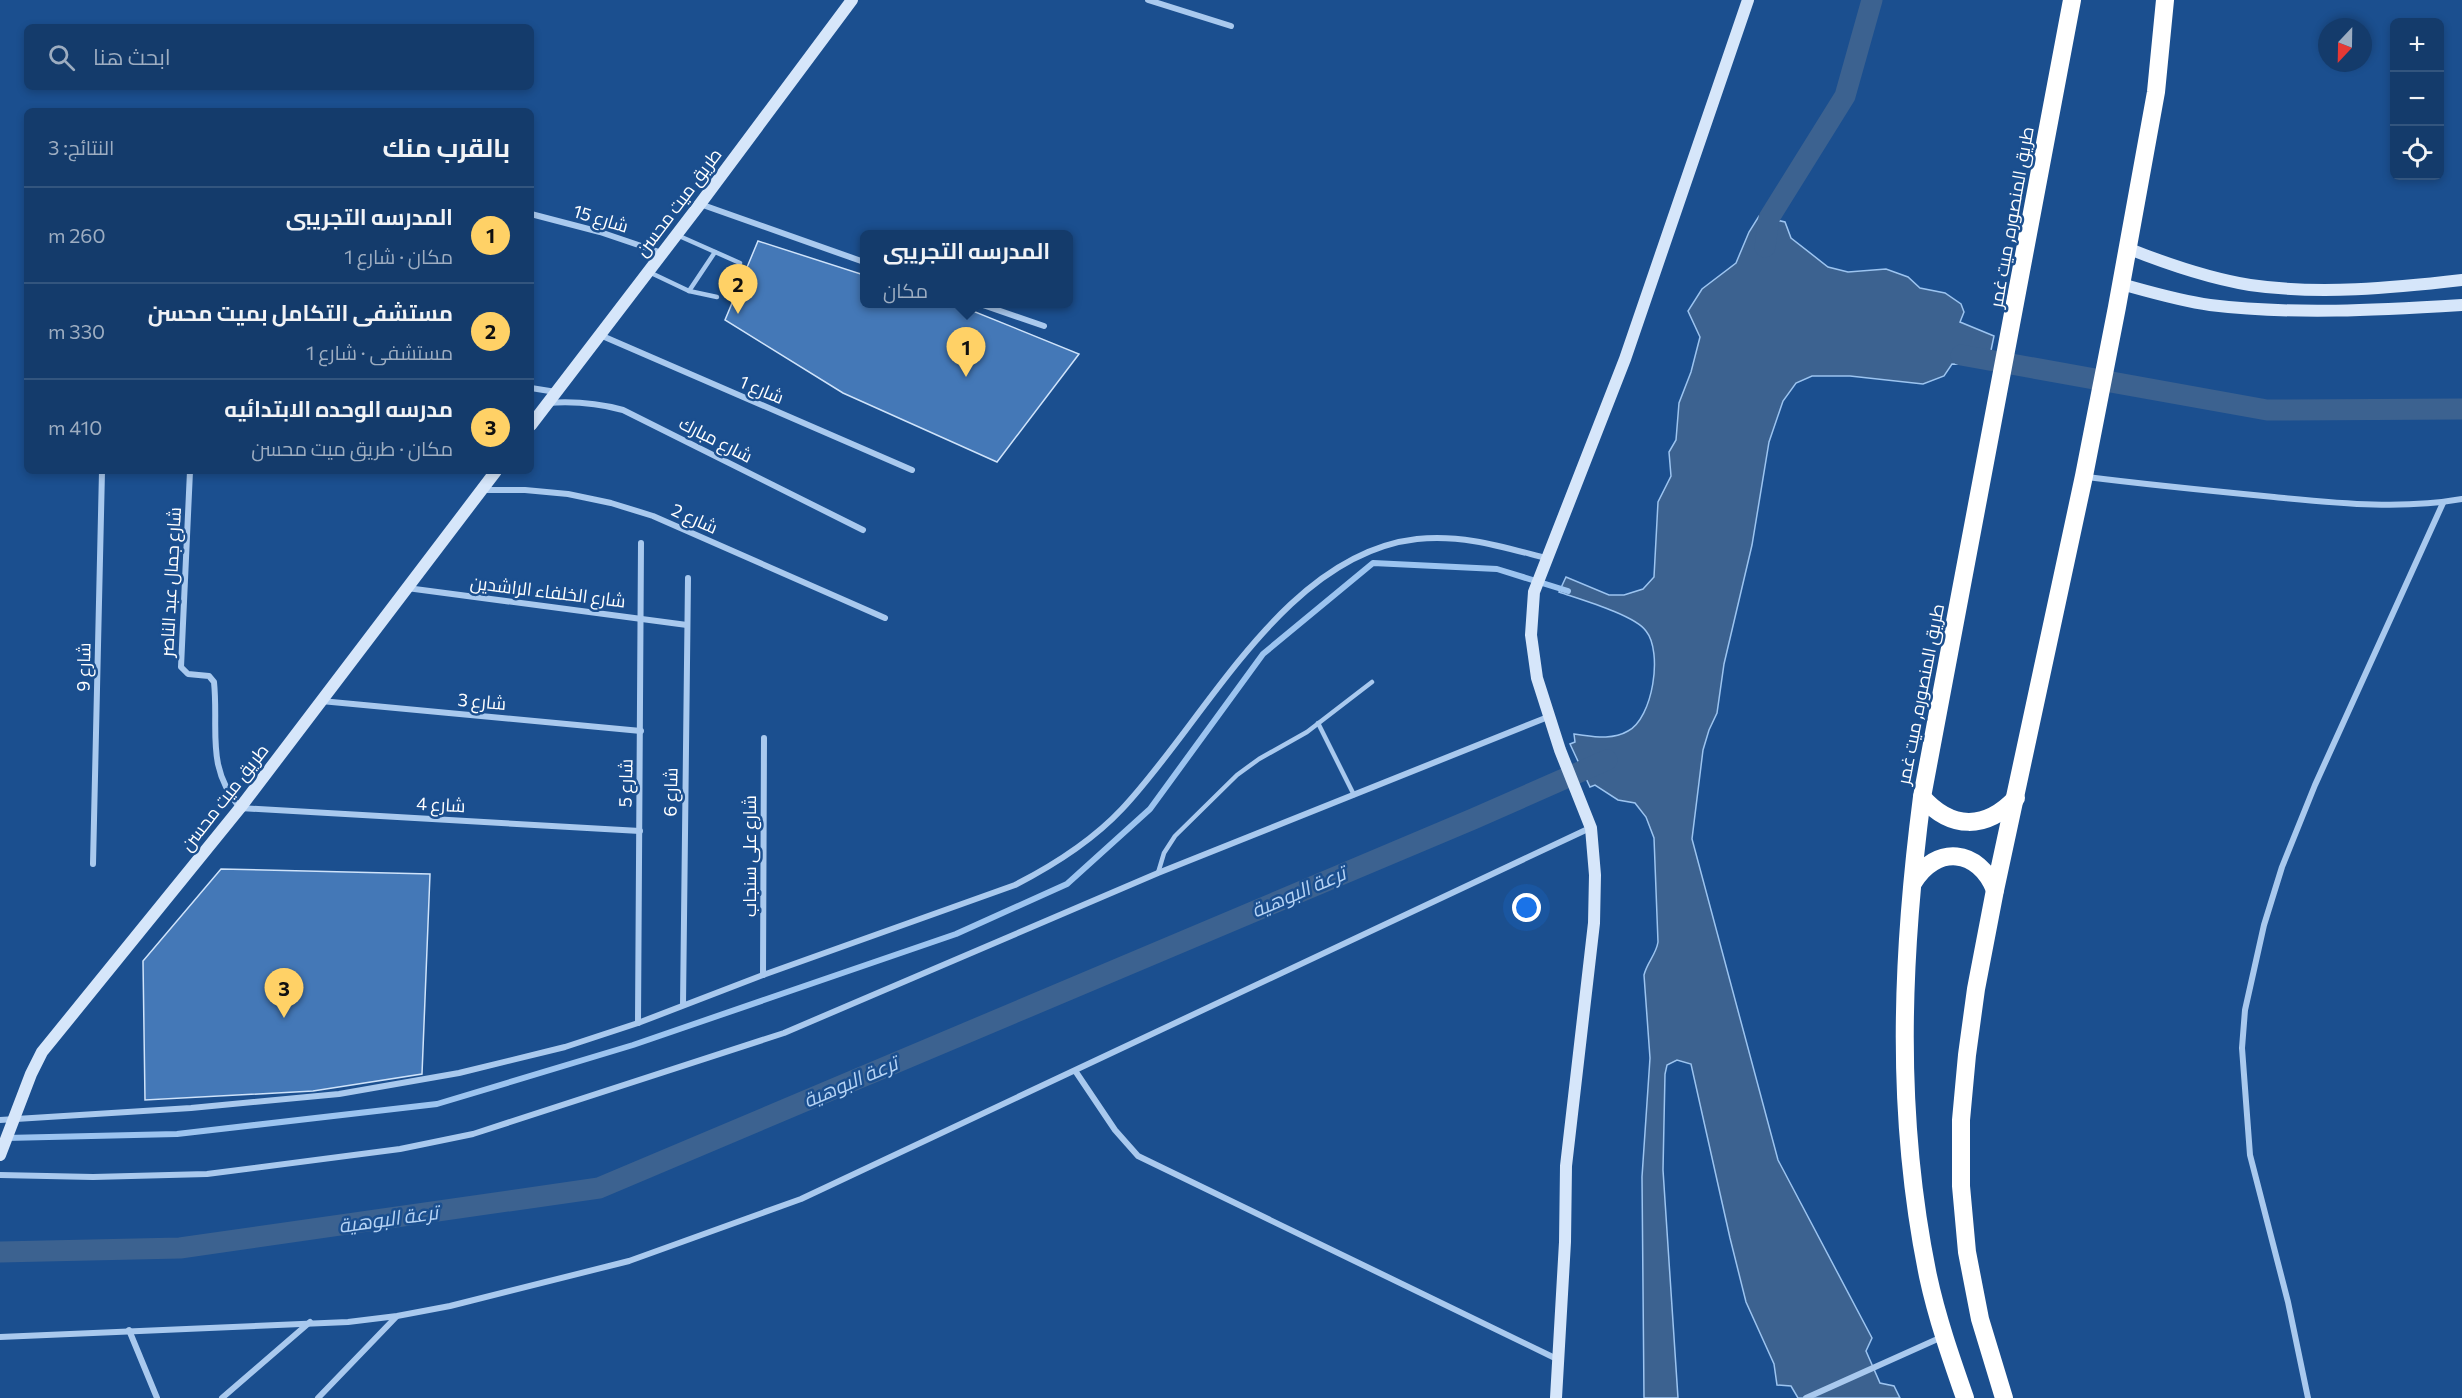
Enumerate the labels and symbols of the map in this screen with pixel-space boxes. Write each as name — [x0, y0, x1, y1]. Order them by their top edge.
north arrow — [2318, 18, 2372, 72]
street label: طريق المنصوره, ميت غمر — [1984, 125, 2040, 311]
street label: طريق ميت محسن — [630, 144, 727, 262]
street label: شارع 15 — [570, 199, 631, 239]
pin: 2 — [718, 264, 758, 314]
pin: 1 — [946, 328, 986, 377]
street label: شارع 1 — [736, 370, 787, 410]
street label: شارع مبارك — [675, 411, 756, 469]
street label: شارع 2 — [668, 498, 722, 540]
street label: شارع جمال عبد الناصر — [155, 506, 187, 659]
street label: شارع الخلفاء الراشدين — [469, 571, 627, 613]
street label: طريق المنصوره, ميت غمر — [1891, 602, 1950, 788]
street label: شارع 9 — [72, 642, 96, 692]
street label: شارع 3 — [457, 688, 507, 716]
street label: طريق ميت محسن — [175, 739, 274, 856]
street label: شارع 5 — [614, 758, 638, 808]
street label: شارع 6 — [659, 767, 683, 817]
street label: شارع 4 — [416, 792, 466, 818]
street label: شارع على سنجاب — [738, 795, 762, 917]
water label: ترعة البوهية — [1247, 859, 1353, 923]
your location — [1512, 893, 1541, 922]
pin: 3 — [264, 968, 304, 1018]
water label: ترعة البوهية — [799, 1049, 905, 1113]
water label: ترعة البوهية — [337, 1199, 443, 1238]

